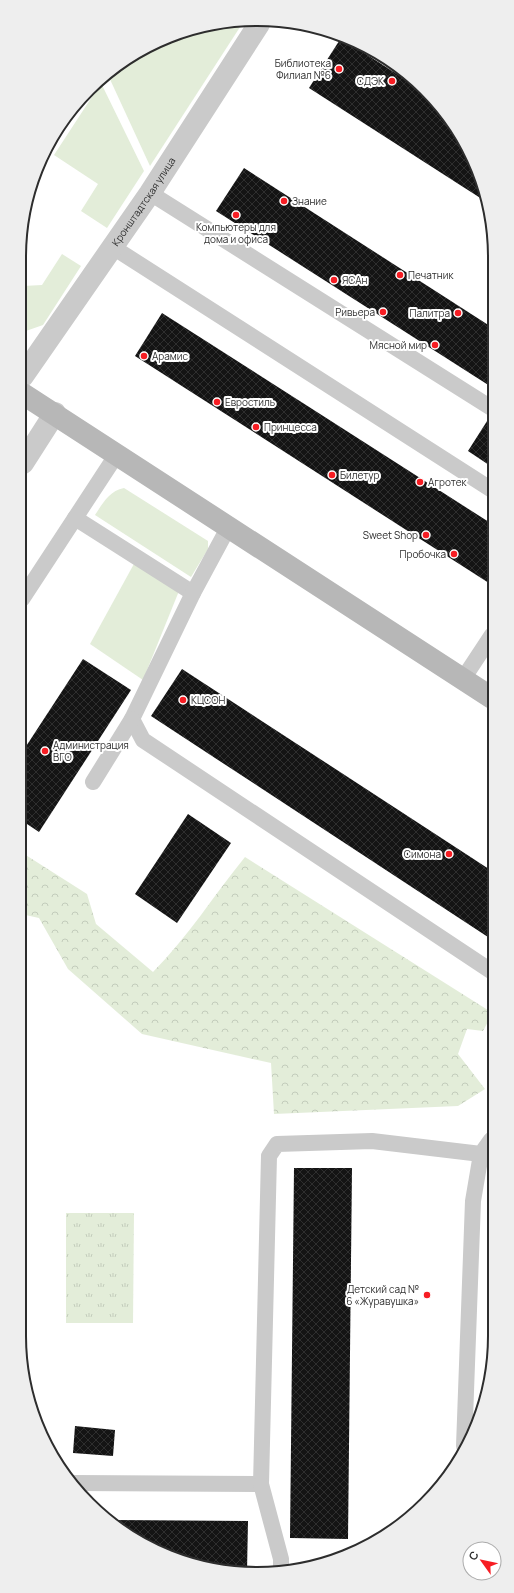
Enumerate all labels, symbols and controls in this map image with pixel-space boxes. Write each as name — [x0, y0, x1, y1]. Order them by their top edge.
place label: Библиотека Филиал №6 — [275, 56, 331, 82]
marker: Библиотека Филиал №6 — [334, 64, 344, 74]
place label: СДЭК — [357, 74, 384, 88]
marker: СДЭК — [387, 76, 397, 86]
street label: Кронштадтская улица — [108, 154, 178, 249]
place label: Знание — [292, 194, 327, 208]
marker: Знание — [279, 196, 289, 206]
marker: Компьютеры для дома и офиса — [231, 210, 241, 220]
place label: Компьютеры для дома и офиса — [196, 220, 276, 246]
place label: Печатник — [408, 268, 454, 282]
marker: Печатник — [395, 270, 405, 280]
place label: ЯСАн — [342, 273, 368, 287]
marker: ЯСАн — [329, 275, 339, 285]
place label: Ривьера — [335, 305, 375, 319]
place label: Палитра — [410, 306, 450, 320]
marker: Ривьера — [378, 307, 388, 317]
marker: Палитра — [453, 308, 463, 318]
place label: Мясной мир — [369, 338, 427, 352]
marker: Мясной мир — [430, 340, 440, 350]
place label: Арамис — [152, 349, 188, 363]
marker: Арамис — [139, 351, 149, 361]
place label: Евростиль — [225, 395, 275, 409]
marker: Евростиль — [212, 397, 222, 407]
place label: Принцесса — [264, 420, 317, 434]
marker: Принцесса — [251, 422, 261, 432]
place label: Билетур — [340, 468, 380, 482]
marker: Билетур — [327, 470, 337, 480]
place label: Агротек — [428, 475, 468, 489]
marker: Агротек — [415, 477, 425, 487]
place label: Sweet Shop — [363, 528, 418, 542]
marker: Sweet Shop — [421, 530, 431, 540]
place label: Пробочка — [400, 547, 446, 561]
marker: Пробочка — [449, 549, 459, 559]
place label: КЦСОН — [191, 693, 225, 707]
marker: КЦСОН — [178, 695, 188, 705]
place label: Администрация ВГО — [53, 738, 129, 764]
marker: Администрация ВГО — [40, 746, 50, 756]
place label: Симона — [404, 847, 441, 861]
marker: Симона — [444, 849, 454, 859]
place label: Детский сад № 6 «Журавушка» — [346, 1282, 419, 1308]
marker: Детский сад № 6 «Журавушка» — [422, 1290, 432, 1300]
north arrow — [462, 1541, 502, 1581]
text: С — [465, 1548, 482, 1563]

